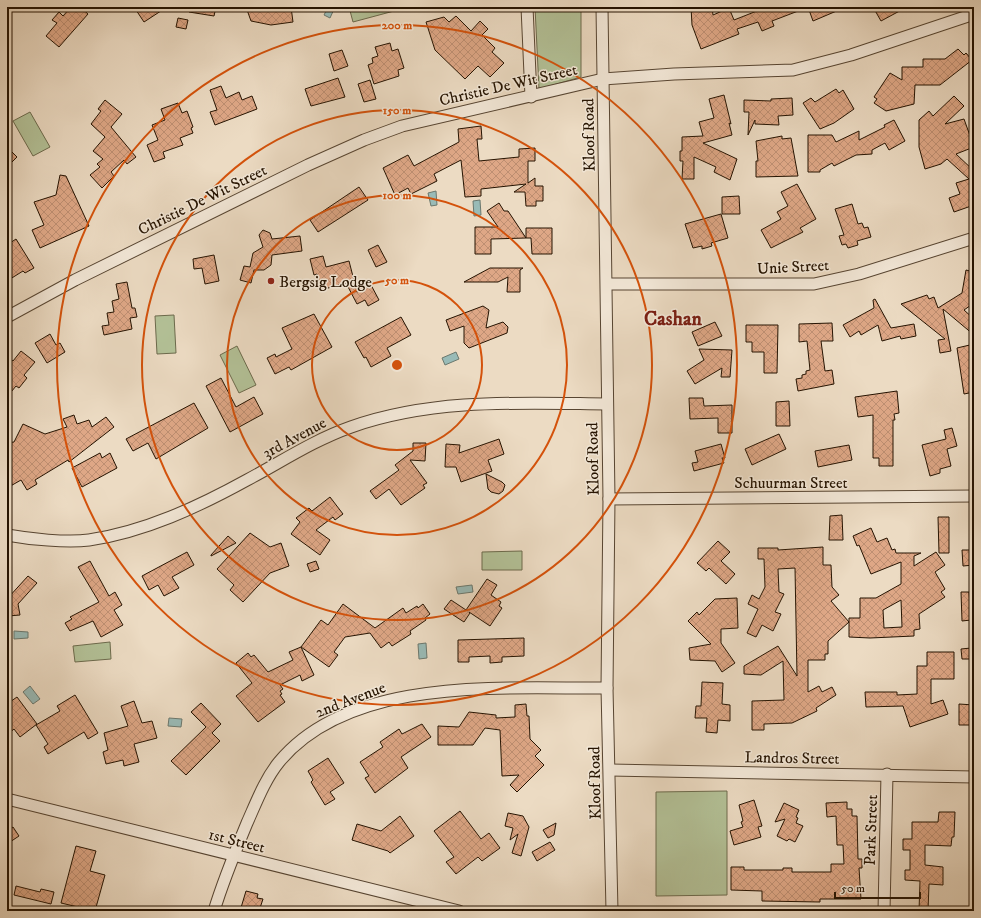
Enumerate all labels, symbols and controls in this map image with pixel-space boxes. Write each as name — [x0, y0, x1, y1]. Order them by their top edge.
text: 200 m — [382, 18, 412, 33]
street label: Christie De Wit Street — [437, 59, 579, 111]
street label: Kloof Road — [578, 98, 600, 172]
text: 150 m — [383, 103, 411, 118]
street label: Christie De Wit Street — [135, 160, 270, 240]
text: 100 m — [383, 188, 411, 203]
street label: Unie Street — [756, 255, 830, 279]
place label: Bergsig Lodge — [279, 272, 372, 292]
text: 50 m — [384, 273, 409, 288]
marker: Bergsig Lodge — [266, 276, 276, 286]
district label: Cashan — [644, 307, 703, 332]
centre of rings — [390, 358, 404, 372]
street label: 3rd Avenue — [259, 413, 330, 463]
street label: Kloof Road — [582, 422, 604, 496]
street label: Schuurman Street — [734, 473, 848, 493]
street label: 2nd Avenue — [312, 677, 389, 722]
street label: Kloof Road — [584, 746, 606, 820]
street label: Landros Street — [744, 747, 840, 769]
street label: Park Street — [860, 794, 882, 866]
street label: 1st Street — [206, 824, 267, 858]
scale bar — [835, 874, 920, 900]
text: 50 m — [841, 881, 865, 896]

